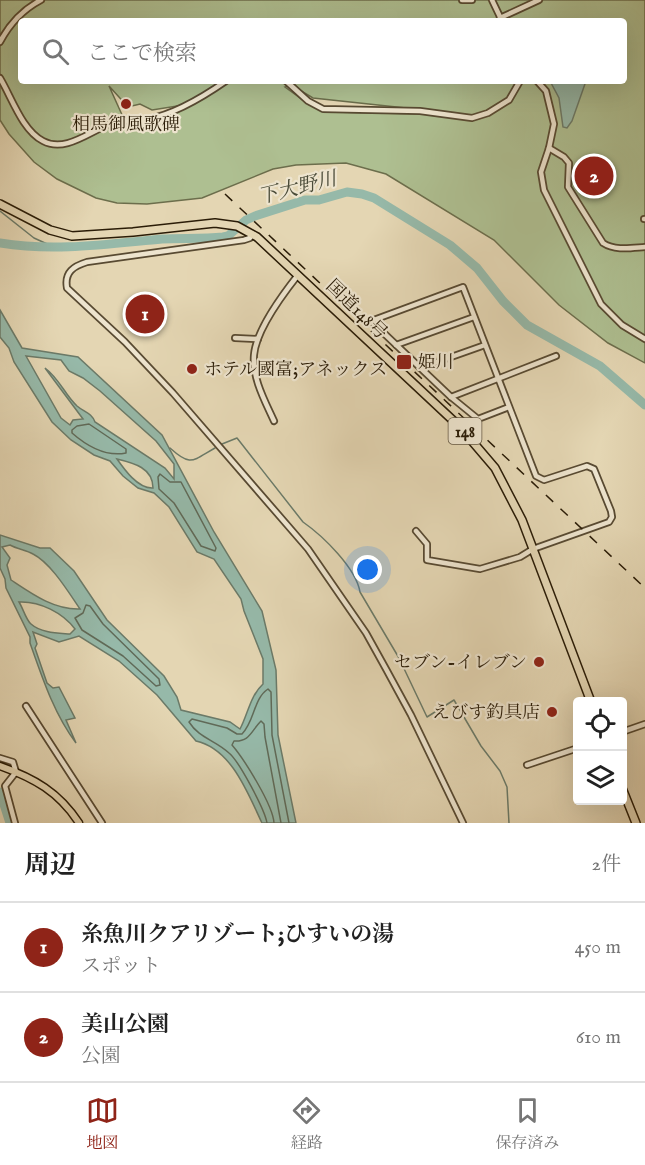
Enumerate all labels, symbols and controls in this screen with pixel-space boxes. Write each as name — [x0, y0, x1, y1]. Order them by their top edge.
search box — [18, 18, 627, 84]
icon: search — [39, 35, 72, 68]
text: ここで検索 — [87, 40, 197, 68]
marker: 相馬御風歌碑 — [119, 97, 133, 111]
place label: 相馬御風歌碑 — [72, 114, 180, 137]
pin: 2 — [574, 154, 614, 198]
water label: 下大野川 — [256, 166, 341, 210]
street label: 国道148号 — [320, 275, 391, 345]
pin: 1 — [126, 292, 164, 336]
place label: 姫川 — [418, 352, 454, 375]
marker: 姫川 — [395, 353, 413, 371]
place label: ホテル國富;アネックス — [204, 359, 387, 382]
marker: ホテル國富;アネックス — [185, 362, 199, 376]
road number: 148 — [448, 418, 482, 444]
your location — [353, 555, 382, 584]
place label: セブン-イレブン — [394, 652, 527, 675]
marker: セブン-イレブン — [532, 655, 546, 669]
map controls — [573, 697, 627, 805]
button: locate — [573, 697, 627, 751]
place label: えびす釣具店 — [432, 702, 540, 725]
marker: えびす釣具店 — [545, 705, 559, 719]
button: layers — [573, 751, 627, 805]
text: 周辺 — [24, 849, 76, 882]
text: 2件 — [592, 852, 621, 877]
text: 糸魚川クアリゾート;ひすいの湯 — [81, 921, 394, 949]
text: 1 — [40, 935, 47, 960]
text: 450 m — [574, 935, 621, 960]
text: スポット — [81, 954, 161, 979]
text: 美山公園 — [81, 1011, 169, 1039]
text: 2 — [39, 1025, 48, 1050]
text: 610 m — [576, 1025, 621, 1050]
text: 公園 — [81, 1044, 121, 1069]
tab: 地図 — [86, 1094, 119, 1154]
tab: 経路 — [290, 1094, 323, 1154]
tab: 保存済み — [495, 1094, 559, 1154]

